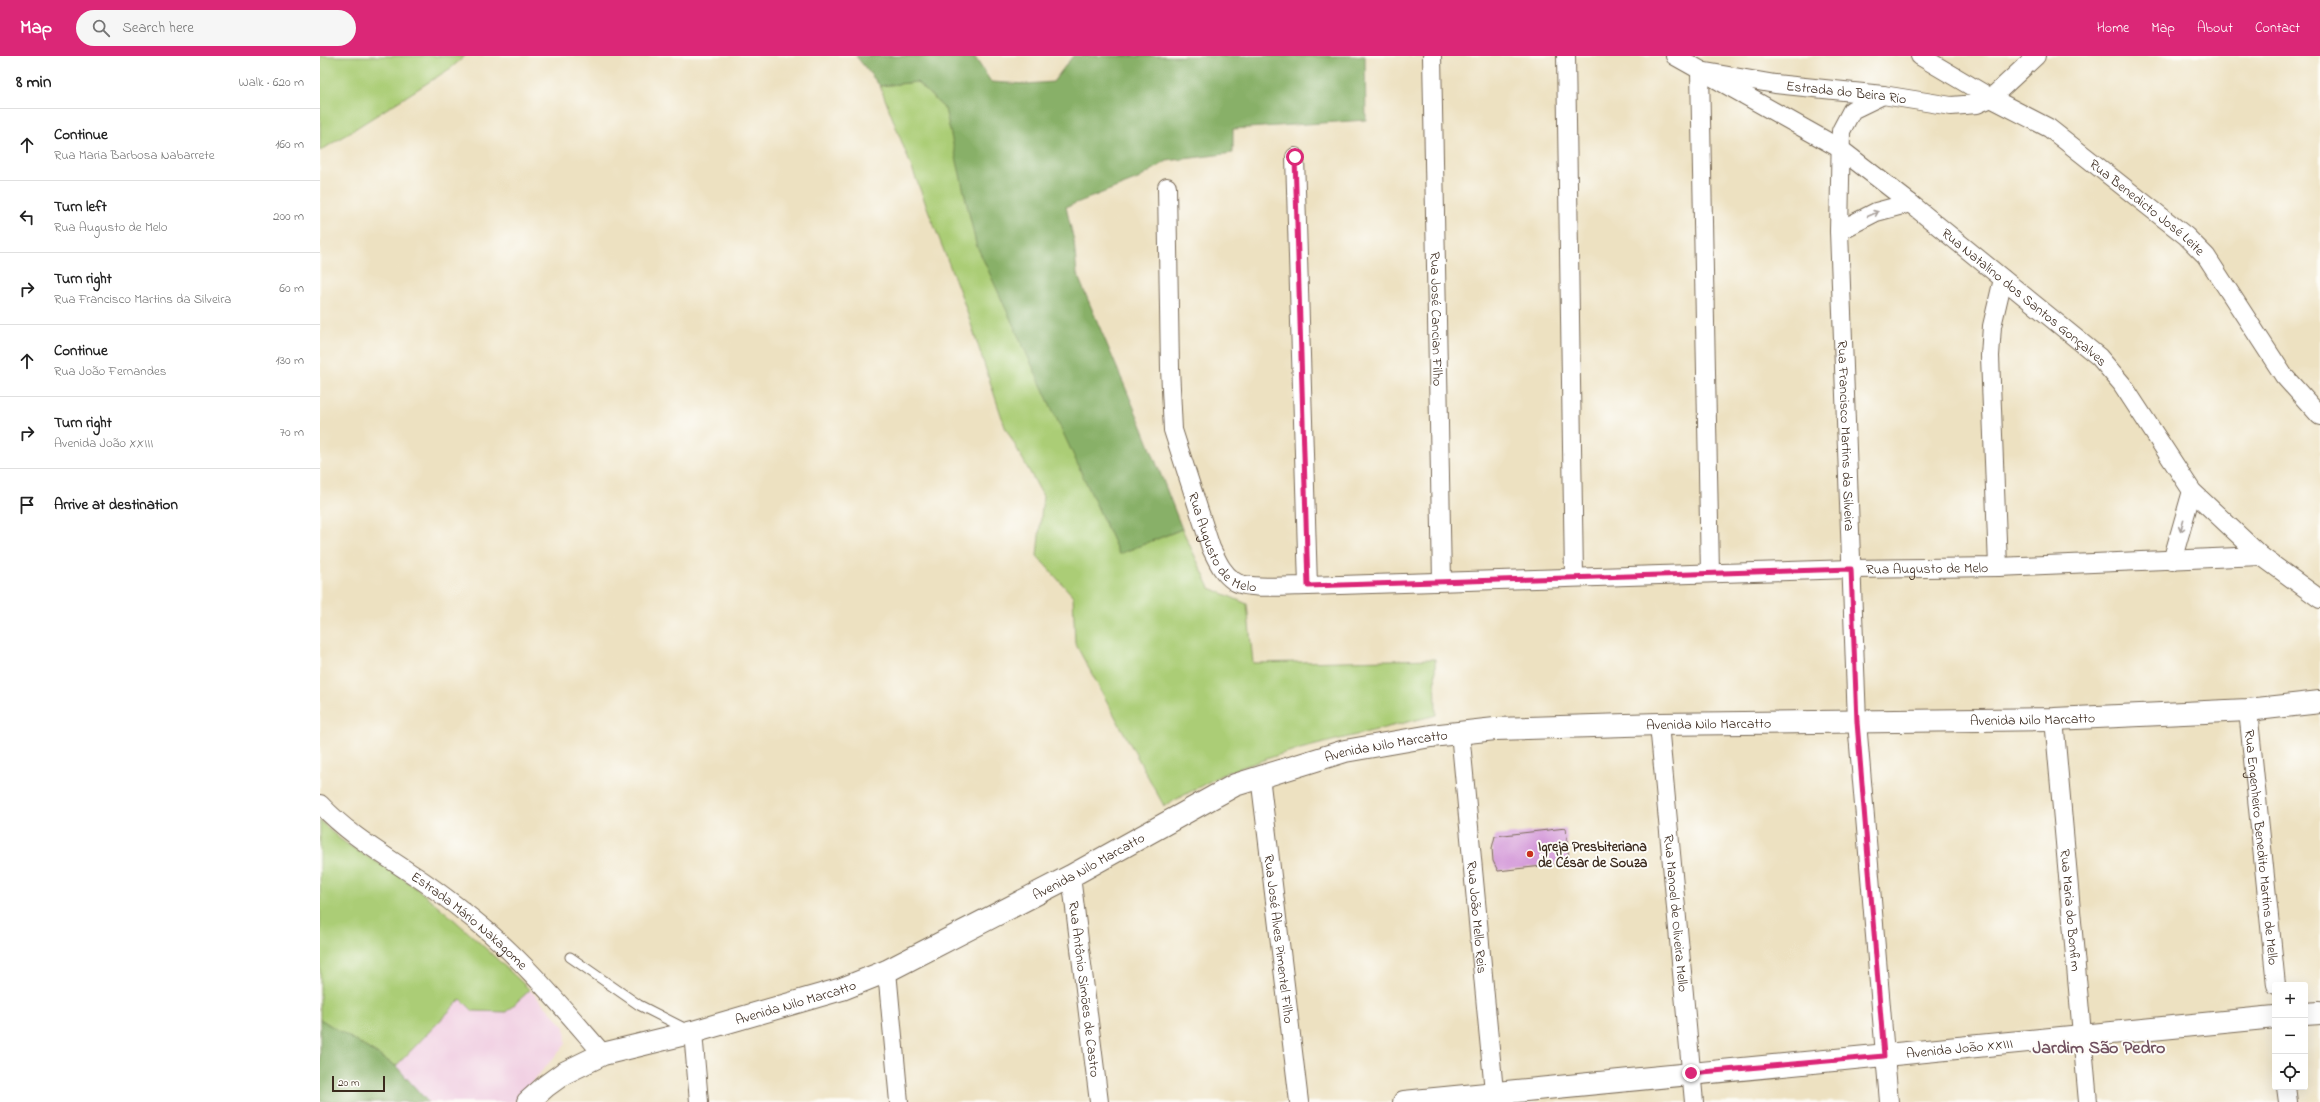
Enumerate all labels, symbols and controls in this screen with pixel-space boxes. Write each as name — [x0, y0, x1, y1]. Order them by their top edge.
search box — [76, 10, 356, 46]
text: Map — [20, 15, 52, 42]
icon: search — [90, 17, 112, 39]
text: Search here — [122, 17, 194, 39]
text: Home — [2097, 18, 2129, 39]
text: Map — [2151, 18, 2175, 39]
text: About — [2197, 18, 2233, 39]
text: Contact — [2255, 18, 2300, 39]
text: 8 min — [16, 70, 51, 95]
text: Walk · 620 m — [239, 73, 304, 92]
street label: Estrada do Beira Rio — [1785, 76, 1908, 111]
text: Continue — [54, 124, 108, 146]
icon: ahead — [16, 134, 38, 156]
text: 160 m — [275, 135, 304, 154]
text: Rua Maria Barbosa Nabarrete — [54, 146, 214, 165]
route start — [1286, 148, 1304, 166]
street label: Rua Benedicto José Leite — [2084, 155, 2210, 262]
text: Turn left — [54, 196, 107, 218]
icon: left — [16, 206, 38, 228]
text: 200 m — [273, 207, 304, 226]
one-way arrow — [1867, 210, 1879, 217]
text: Rua Augusto de Melo — [54, 218, 168, 237]
street label: Rua Natalino dos Santos Gonçalves — [1936, 224, 2112, 371]
street label: Rua José Cancian Filho — [1424, 251, 1447, 386]
text: Turn right — [54, 268, 112, 290]
icon: right — [16, 278, 38, 300]
text: 60 m — [279, 279, 304, 298]
text: Rua Francisco Martins da Silveira — [54, 290, 231, 309]
text: Continue — [54, 340, 108, 362]
street label: Rua Francisco Martins da Silveira — [1831, 340, 1859, 532]
icon: ahead — [16, 350, 38, 372]
text: 130 m — [276, 351, 304, 370]
text: Rua João Fernandes — [54, 362, 166, 381]
text: Turn right — [54, 412, 112, 434]
icon: right — [16, 422, 38, 444]
text: 70 m — [280, 423, 304, 442]
text: Avenida João XXIII — [54, 434, 153, 453]
street label: Rua Augusto de Melo — [1182, 490, 1257, 598]
icon: arrive — [16, 494, 38, 516]
text: Arrive at destination — [54, 494, 178, 516]
one-way arrow — [2178, 519, 2185, 532]
street label: Rua Augusto de Melo — [1866, 558, 1988, 581]
street label: Avenida Nilo Marcatto — [1970, 708, 2096, 732]
street label: Avenida Nilo Marcatto — [1646, 714, 1771, 736]
street label: Avenida Nilo Marcatto — [1322, 725, 1449, 769]
street label: Rua Engenheiro Benedito Martins de Mello — [2238, 729, 2283, 966]
street label: Avenida Nilo Marcatto — [1029, 828, 1149, 906]
street label: Rua Manoel de Oliveira Mello — [1657, 834, 1693, 993]
place label: Igreja Presbiteriana de César de Souza — [1538, 837, 1648, 874]
street label: Rua Maria do Bonfim — [2054, 848, 2085, 973]
marker: Igreja Presbiteriana de César de Souza — [1525, 849, 1535, 859]
street label: Rua José Alves Pimentel Filho — [1257, 853, 1299, 1025]
street label: Rua João Mello Reis — [1460, 860, 1492, 974]
street label: Estrada Mário Nakagome — [406, 867, 532, 976]
street label: Rua Antônio Simões de Castro — [1062, 900, 1105, 1079]
street label: Avenida Nilo Marcatto — [733, 975, 860, 1031]
map controls — [2272, 982, 2308, 1090]
button: + — [2272, 982, 2308, 1018]
button: − — [2272, 1018, 2308, 1054]
street label: Avenida João XXIII — [1905, 1034, 2014, 1065]
district label: Jardim São Pedro — [2033, 1036, 2165, 1062]
button: locate — [2272, 1054, 2308, 1090]
route end — [1682, 1064, 1700, 1082]
scale bar — [332, 1074, 385, 1093]
text: 20 m — [338, 1075, 360, 1091]

